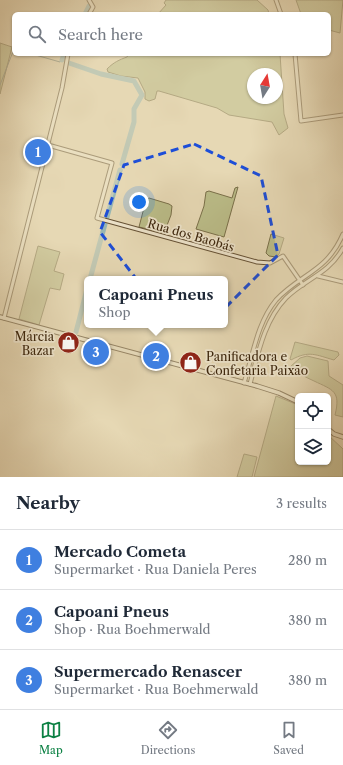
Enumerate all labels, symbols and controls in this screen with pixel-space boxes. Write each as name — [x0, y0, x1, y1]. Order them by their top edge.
search box — [12, 12, 331, 56]
icon: search — [26, 23, 48, 45]
text: Search here — [58, 25, 143, 44]
north arrow — [247, 68, 283, 104]
pin: 1 — [25, 137, 51, 167]
your location — [129, 192, 149, 212]
street label: Rua dos Baobás — [146, 215, 236, 255]
popup — [84, 276, 228, 328]
text: Capoani Pneus — [99, 285, 213, 304]
text: Shop — [99, 304, 130, 320]
place label: Márcia Bazar — [14, 329, 55, 358]
shop icon: Márcia Bazar — [56, 330, 82, 356]
pin: 3 — [83, 337, 109, 367]
pin: 2 — [143, 341, 169, 371]
place label: Panificadora e Confetaria Paixão — [206, 349, 308, 378]
shop icon: Panificadora e Confetaria Paixão — [177, 350, 203, 376]
map controls — [295, 393, 331, 465]
button: locate — [295, 393, 331, 429]
button: layers — [295, 429, 331, 465]
text: Nearby — [16, 493, 80, 513]
text: 3 results — [276, 495, 327, 511]
text: Mercado Cometa — [54, 542, 186, 561]
text: 1 — [26, 552, 32, 568]
text: 280 m — [288, 552, 327, 568]
text: Supermarket · Rua Daniela Peres — [54, 561, 257, 577]
text: Capoani Pneus — [54, 602, 169, 621]
text: 2 — [25, 612, 33, 628]
text: 380 m — [288, 612, 327, 628]
text: Shop · Rua Boehmerwald — [54, 621, 211, 637]
text: Supermercado Renascer — [54, 662, 242, 681]
text: 3 — [25, 672, 33, 688]
text: 380 m — [288, 672, 327, 688]
text: Supermarket · Rua Boehmerwald — [54, 681, 259, 697]
tab: Map — [39, 719, 63, 757]
tab: Directions — [141, 719, 195, 757]
tab: Saved — [273, 719, 304, 757]

